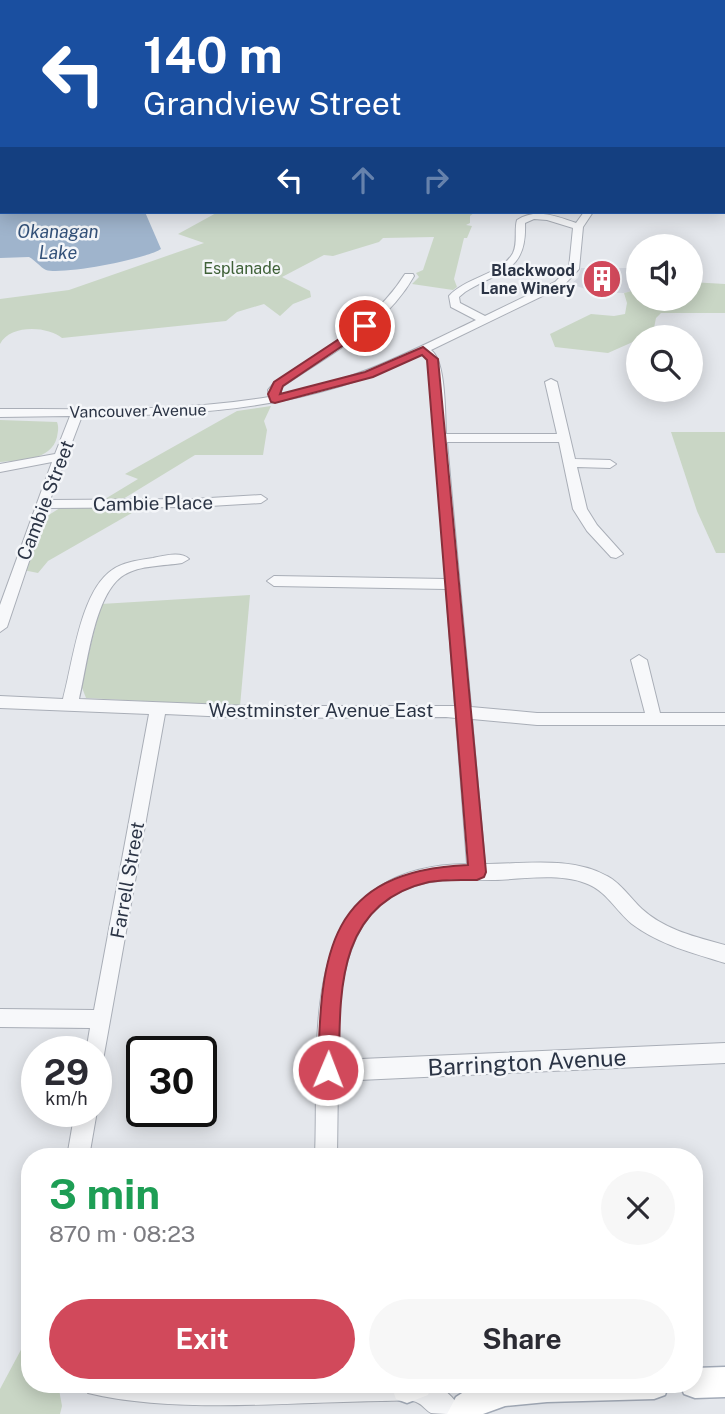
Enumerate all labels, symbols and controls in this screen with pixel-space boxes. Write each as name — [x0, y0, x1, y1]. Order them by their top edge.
text: 140 m — [143, 26, 283, 84]
icon: left — [28, 28, 119, 119]
text: Grandview Street — [143, 85, 402, 122]
icon: left — [271, 161, 309, 199]
icon: ahead — [344, 161, 382, 199]
icon: right — [417, 161, 455, 199]
water label: Okanagan Lake — [17, 221, 99, 263]
map controls — [626, 234, 703, 402]
button: sound — [626, 234, 703, 311]
building icon: Blackwood Lane Winery — [581, 258, 623, 300]
park label: Esplanade — [203, 259, 281, 278]
place label: Blackwood Lane Winery — [480, 261, 575, 298]
pin — [335, 296, 395, 356]
icon: arrive — [346, 307, 384, 345]
button: search — [626, 325, 703, 402]
street label: Vancouver Avenue — [69, 400, 207, 422]
street label: Cambie Street — [12, 437, 78, 563]
street label: Cambie Place — [93, 491, 213, 515]
street label: Westminster Avenue East — [209, 699, 433, 721]
street label: Farrell Street — [106, 820, 148, 940]
position arrow — [291, 1033, 365, 1107]
speed limit sign: 30 — [126, 1036, 217, 1127]
street label: Barrington Avenue — [427, 1043, 627, 1081]
text: 29 — [44, 1052, 89, 1093]
text: km/h — [45, 1088, 88, 1109]
text: 3 min — [49, 1169, 160, 1218]
button: close — [601, 1171, 675, 1245]
text: 870 m · 08:23 — [49, 1220, 195, 1247]
button: Exit — [49, 1299, 355, 1379]
button: Share — [369, 1299, 675, 1379]

